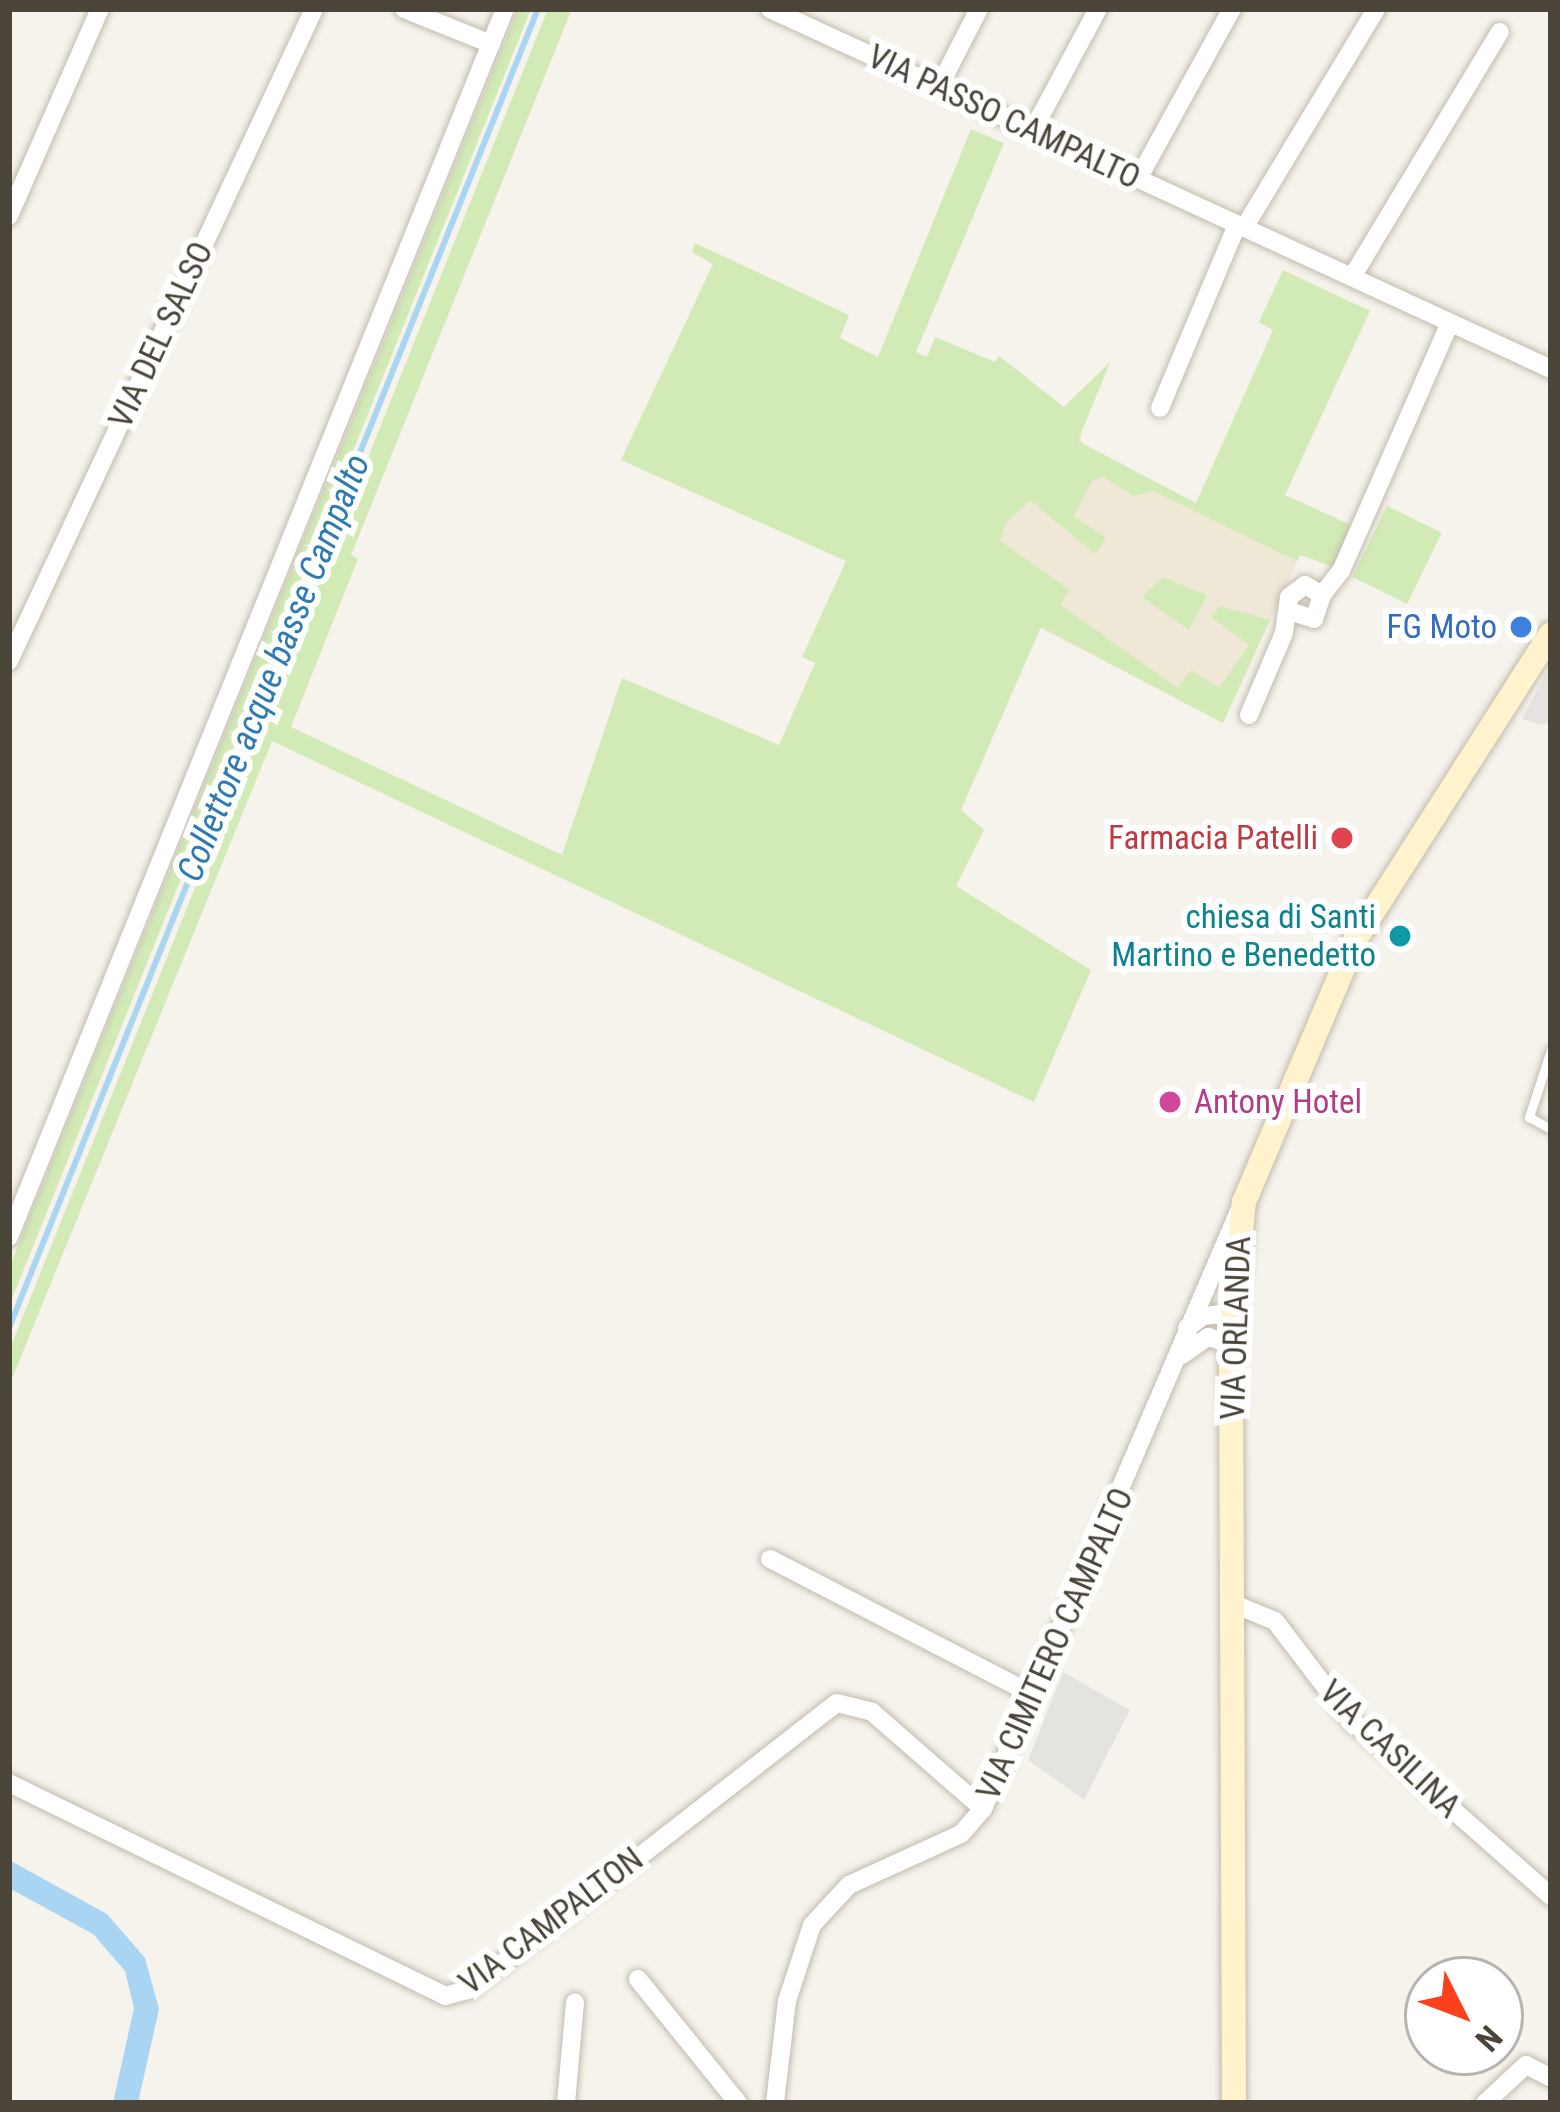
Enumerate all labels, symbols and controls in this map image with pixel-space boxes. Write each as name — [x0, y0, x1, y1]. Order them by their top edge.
street label: VIA PASSO CAMPALTO — [862, 37, 1146, 197]
street label: VIA DEL SALSO — [101, 236, 221, 434]
water label: Collettore acque basse Campalto — [168, 448, 380, 888]
place label: FG Moto — [1387, 607, 1497, 647]
marker: FG Moto — [1508, 614, 1534, 640]
place label: Farmacia Patelli — [1108, 818, 1318, 858]
marker: Farmacia Patelli — [1329, 825, 1355, 851]
place label: chiesa di Santi Martino e Benedetto — [1111, 897, 1376, 975]
marker: chiesa di Santi Martino e Benedetto — [1387, 923, 1413, 949]
place label: Antony Hotel — [1194, 1082, 1362, 1122]
marker: Antony Hotel — [1157, 1089, 1183, 1115]
street label: VIA ORLANDA — [1213, 1235, 1259, 1421]
street label: VIA CIMITERO CAMPALTO — [968, 1482, 1142, 1806]
street label: VIA CASILINA — [1311, 1672, 1469, 1826]
street label: VIA CAMPALTON — [451, 1839, 651, 2003]
north arrow — [1404, 1956, 1524, 2076]
text: N — [1468, 2018, 1510, 2059]

